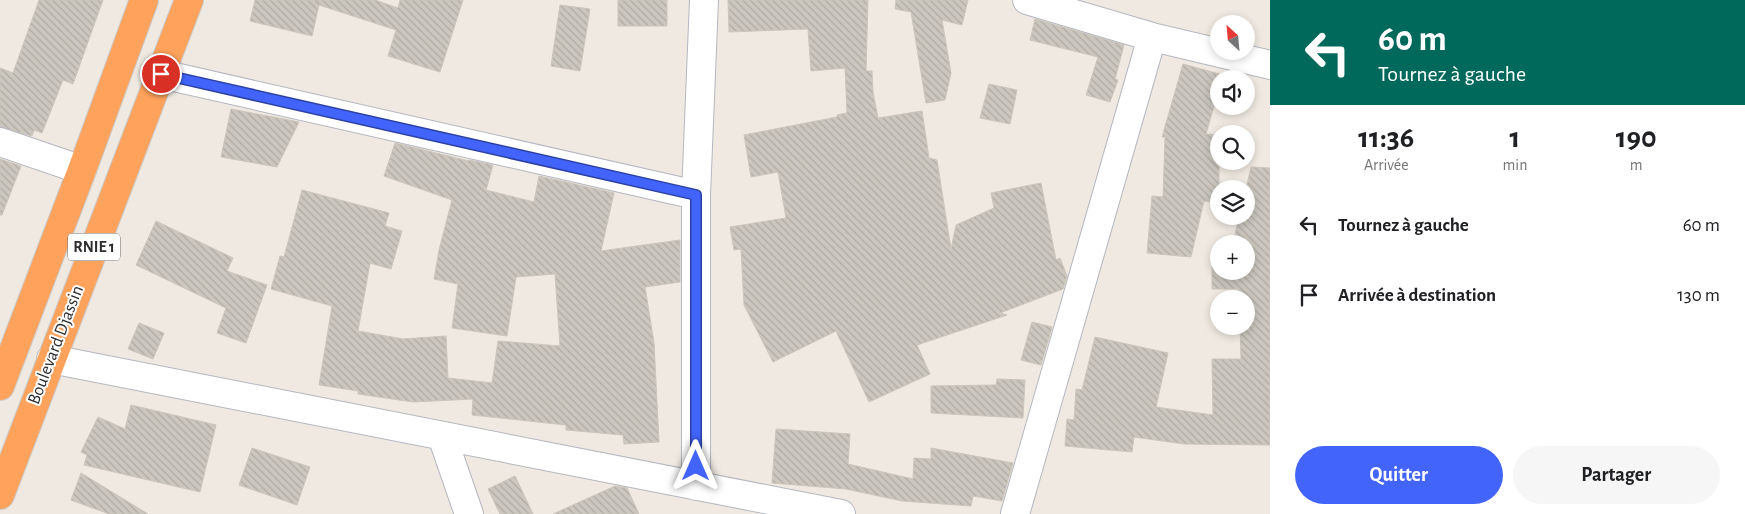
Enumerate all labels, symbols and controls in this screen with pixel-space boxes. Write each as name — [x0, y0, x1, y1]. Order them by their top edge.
north arrow — [1210, 15, 1255, 60]
map controls — [1210, 15, 1255, 335]
icon: left — [1295, 20, 1360, 85]
text: 60 m — [1378, 22, 1447, 57]
pin — [140, 53, 182, 95]
icon: arrive — [147, 60, 175, 88]
text: Tournez à gauche — [1378, 63, 1526, 85]
button: sound — [1210, 70, 1255, 115]
text: 11:36 — [1358, 123, 1414, 153]
text: 1 — [1510, 123, 1520, 153]
text: 190 — [1616, 123, 1657, 153]
button: search — [1210, 125, 1255, 170]
text: Arrivée — [1364, 157, 1409, 173]
text: min — [1503, 157, 1527, 173]
text: m — [1630, 157, 1643, 173]
button: layers — [1210, 180, 1255, 225]
icon: left — [1295, 211, 1323, 239]
text: Tournez à gauche — [1338, 216, 1469, 235]
text: 60 m — [1683, 216, 1720, 235]
road number: RNIE 1 — [68, 233, 120, 260]
button: + — [1210, 235, 1255, 280]
icon: arrive — [1295, 281, 1323, 309]
street label: Boulevard Djassin — [25, 283, 87, 407]
text: Arrivée à destination — [1338, 286, 1496, 305]
text: 130 m — [1677, 286, 1720, 305]
button: − — [1210, 290, 1255, 335]
position arrow — [669, 439, 721, 491]
button: Quitter — [1295, 446, 1503, 504]
button: Partager — [1513, 446, 1720, 504]

